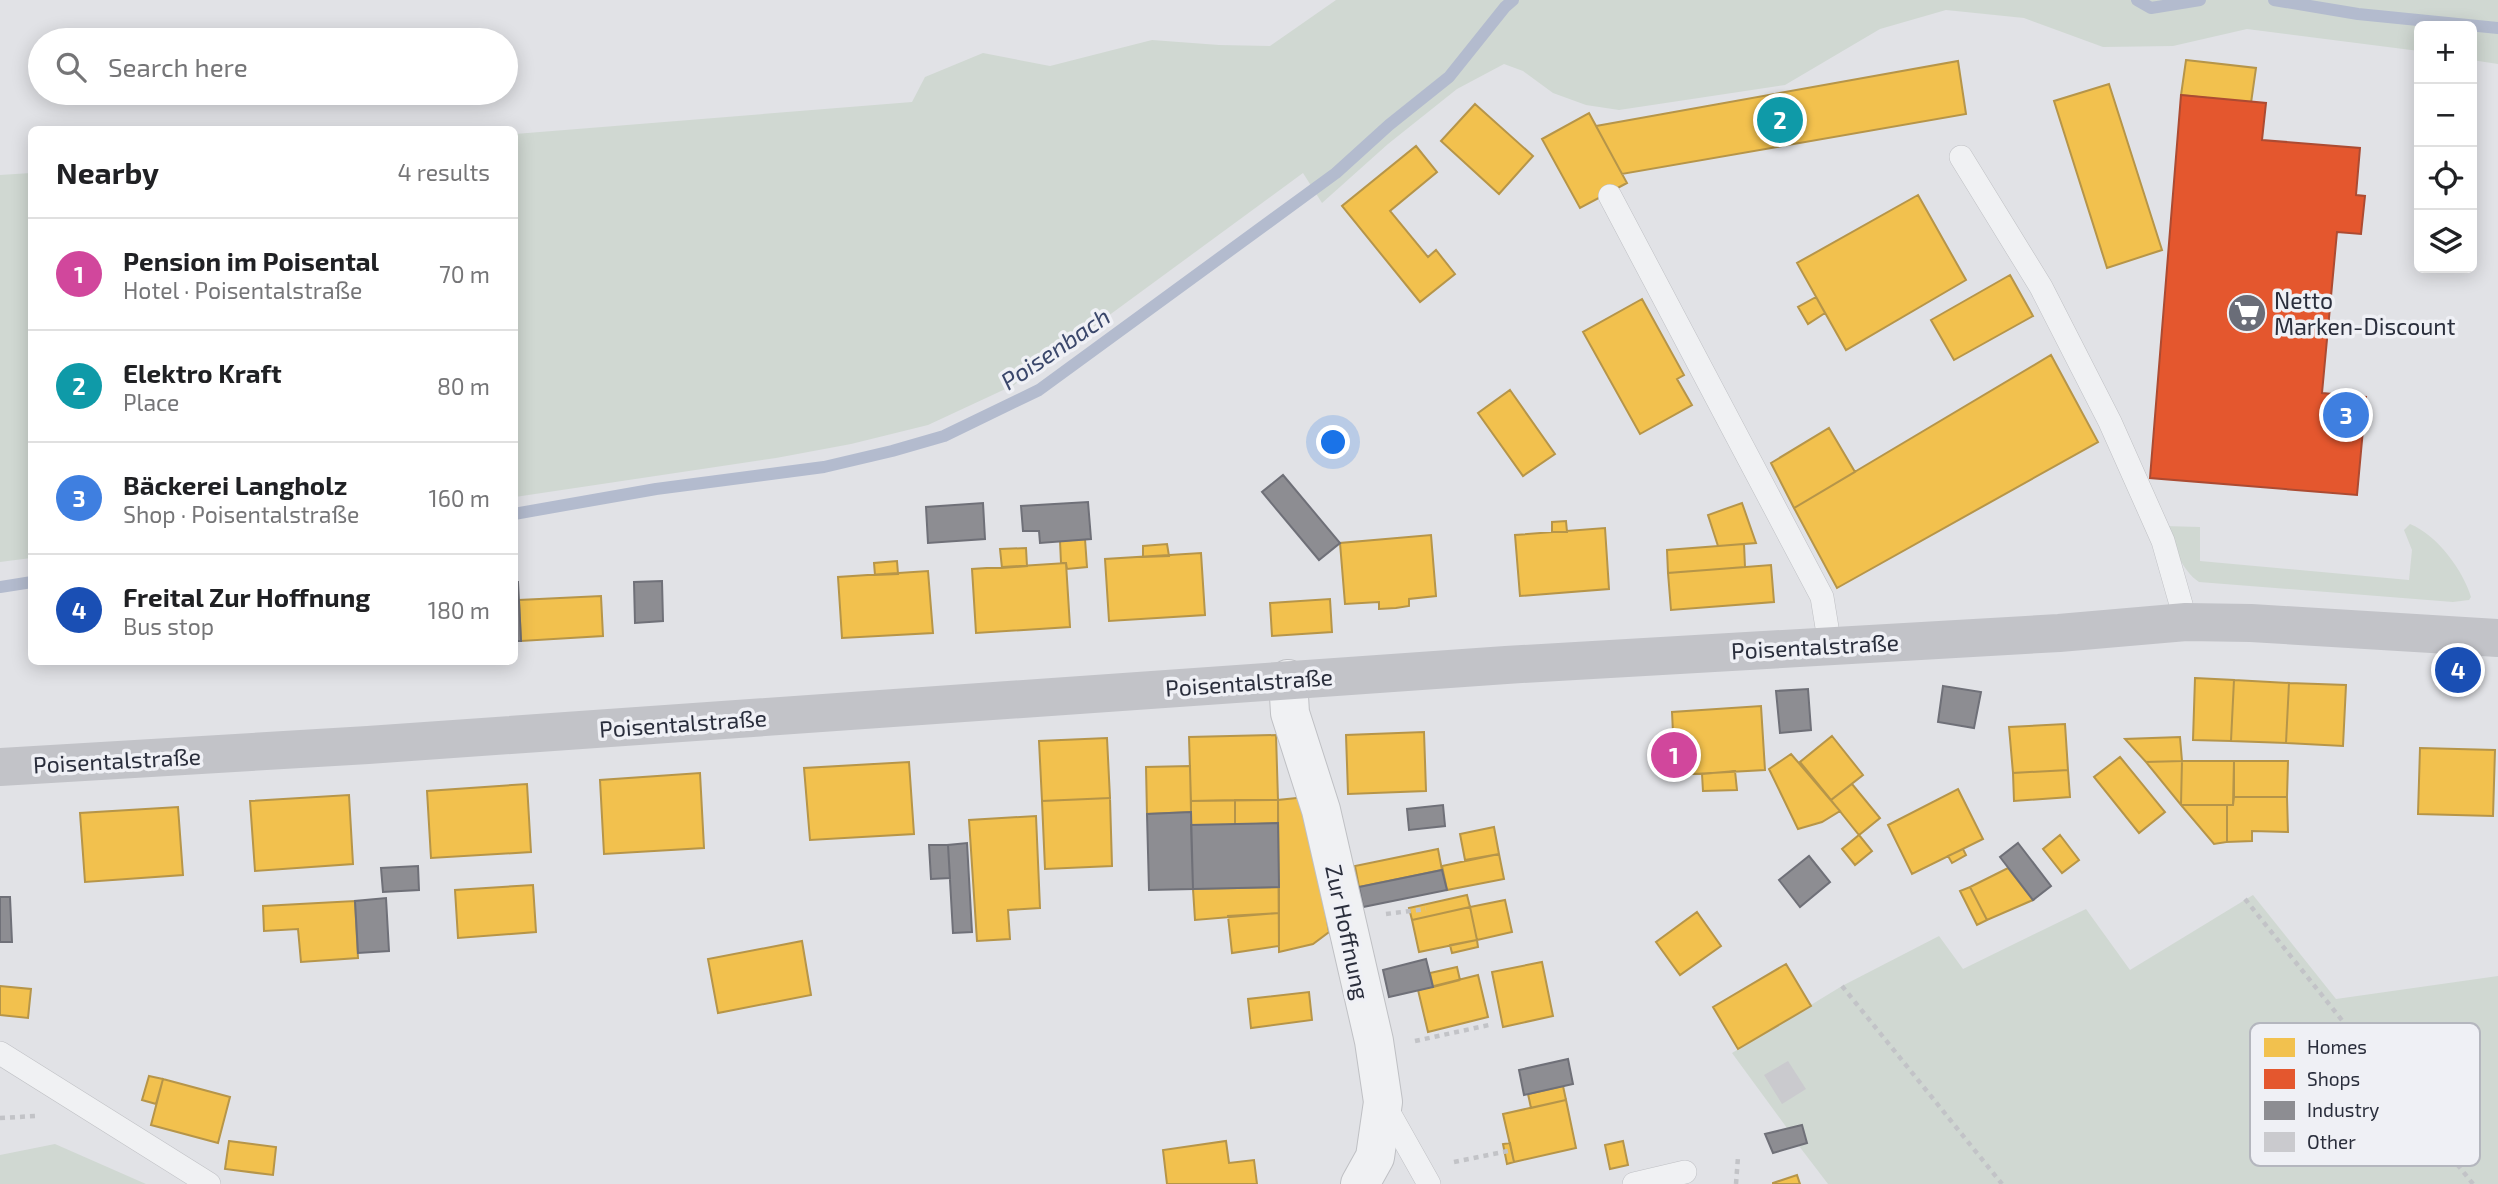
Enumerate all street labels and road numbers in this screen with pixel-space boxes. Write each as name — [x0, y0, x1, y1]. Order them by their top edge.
street label: Poisentalstraße — [1730, 628, 1900, 664]
street label: Poisentalstraße — [1164, 662, 1334, 702]
street label: Poisentalstraße — [598, 703, 768, 743]
street label: Poisentalstraße — [32, 742, 202, 778]
street label: Zur Hoffnung — [1320, 862, 1376, 1002]

